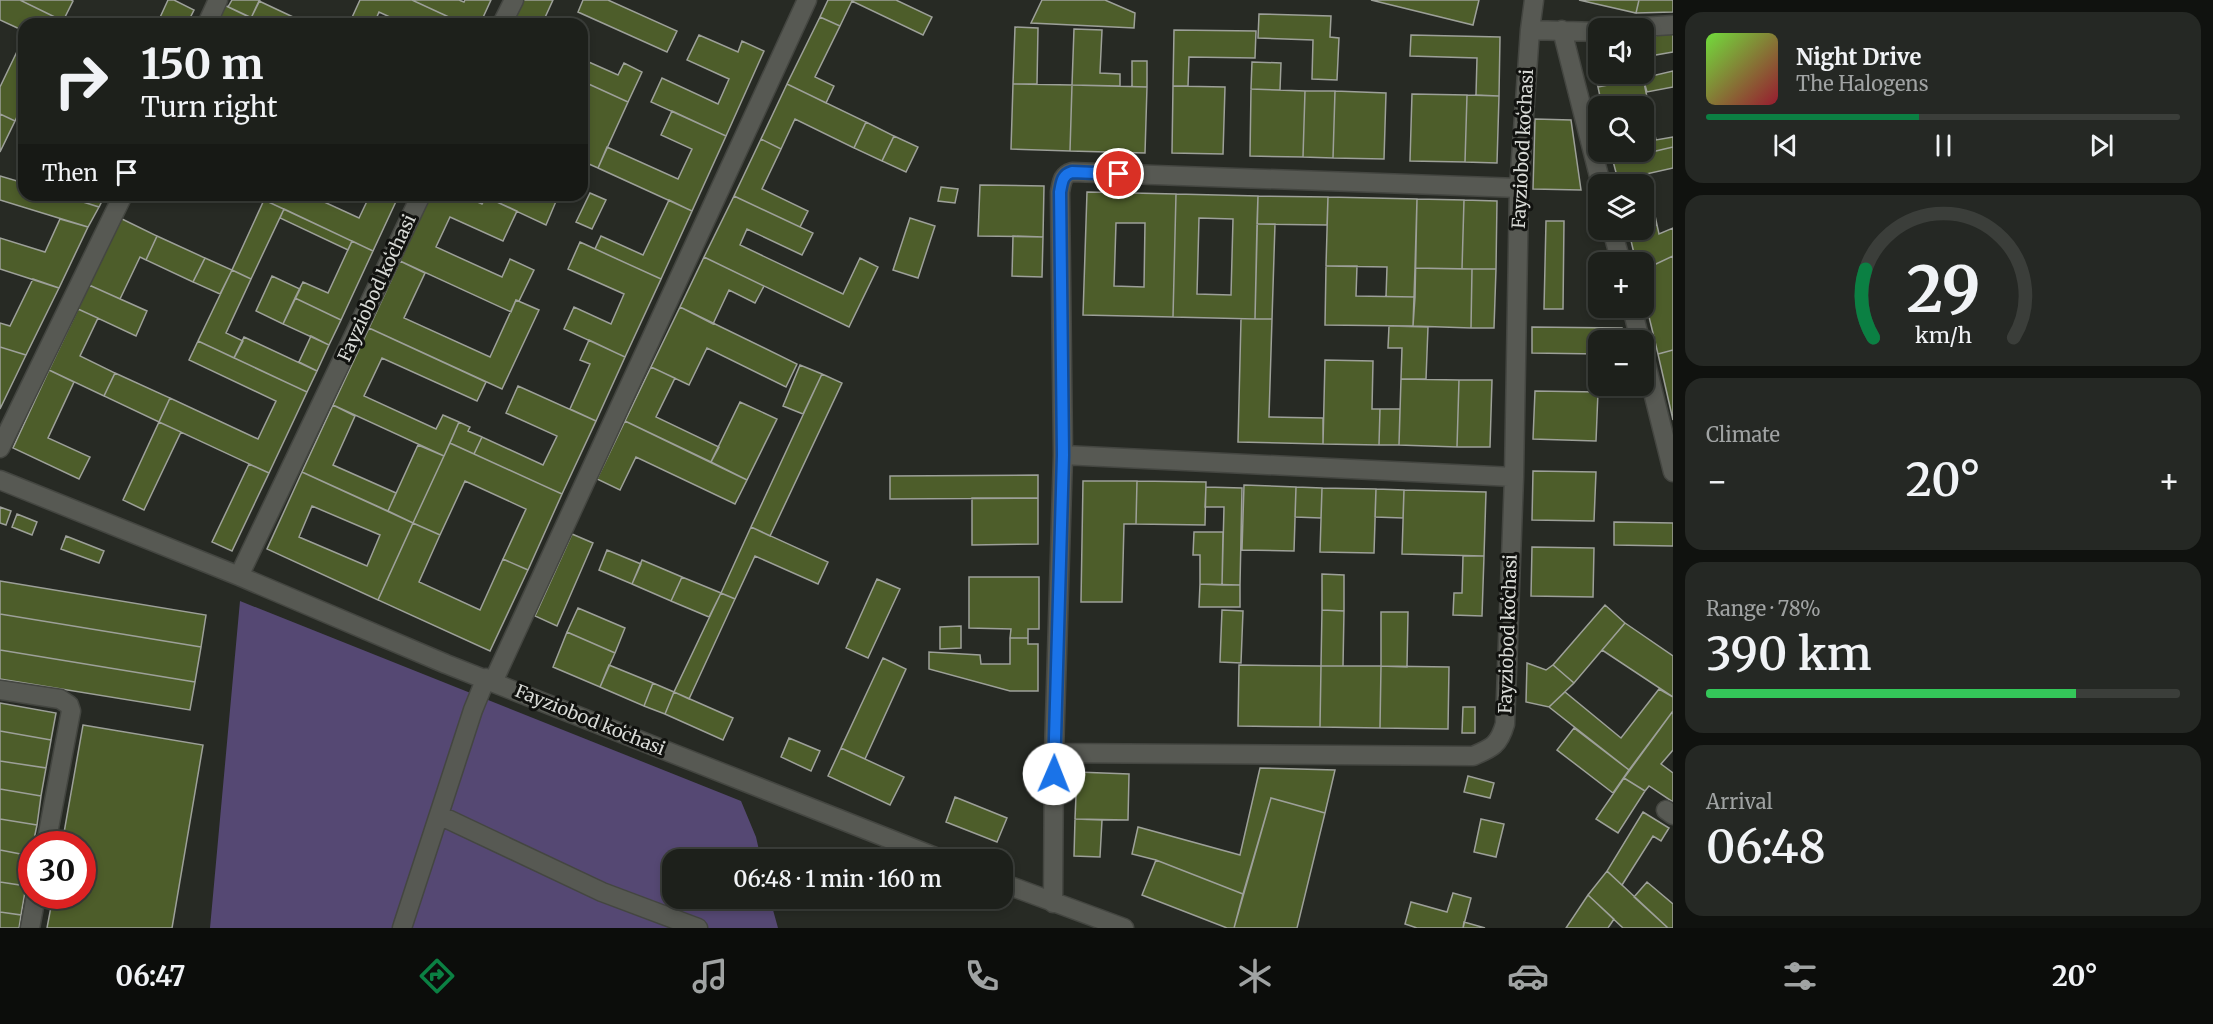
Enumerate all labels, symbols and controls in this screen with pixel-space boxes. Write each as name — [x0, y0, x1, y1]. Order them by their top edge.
map controls — [1588, 18, 1654, 396]
button: sound — [1588, 18, 1654, 84]
text: 150 m — [141, 38, 263, 90]
icon: right — [42, 42, 120, 120]
text: Night Drive — [1796, 43, 1921, 71]
street label: Fayziobod koʻchasi — [1507, 68, 1538, 229]
text: The Halogens — [1796, 71, 1928, 96]
text: Turn right — [141, 90, 278, 124]
button: search — [1588, 96, 1654, 162]
icon: previous — [1769, 129, 1802, 162]
icon: pause — [1927, 129, 1960, 162]
icon: next — [2085, 129, 2118, 162]
pin — [1093, 148, 1144, 199]
icon: arrive — [110, 156, 143, 189]
icon: arrive — [1102, 157, 1135, 190]
text: Then — [42, 159, 98, 187]
button: layers — [1588, 174, 1654, 240]
street label: Fayziobod koʻchasi — [332, 210, 421, 365]
text: 29 — [1906, 251, 1980, 329]
button: + — [1588, 252, 1654, 318]
text: km/h — [1915, 322, 1971, 349]
button: − — [1588, 330, 1654, 396]
text: Climate — [1706, 422, 1780, 447]
text: 20° — [1905, 452, 1981, 508]
text: − — [1706, 461, 1728, 502]
text: + — [2158, 461, 2180, 502]
street label: Fayziobod koʻchasi — [1493, 554, 1522, 714]
text: Range · 78% — [1706, 596, 1821, 621]
text: 390 km — [1706, 626, 1872, 682]
street label: Fayziobod koʻchasi — [512, 679, 669, 760]
position arrow — [1022, 742, 1086, 806]
text: Arrival — [1706, 789, 1773, 814]
text: 06:48 — [1706, 819, 1826, 875]
speed limit sign: 30 — [18, 831, 96, 909]
text: 06:48 · 1 min · 160 m — [733, 865, 942, 893]
icon: directions — [416, 955, 458, 997]
icon: music — [689, 955, 731, 997]
icon: phone — [961, 955, 1003, 997]
icon: climate — [1234, 955, 1276, 997]
icon: car — [1507, 955, 1549, 997]
icon: filters — [1779, 955, 1821, 997]
text: 06:47 — [115, 959, 186, 993]
text: 20° — [2052, 959, 2098, 993]

